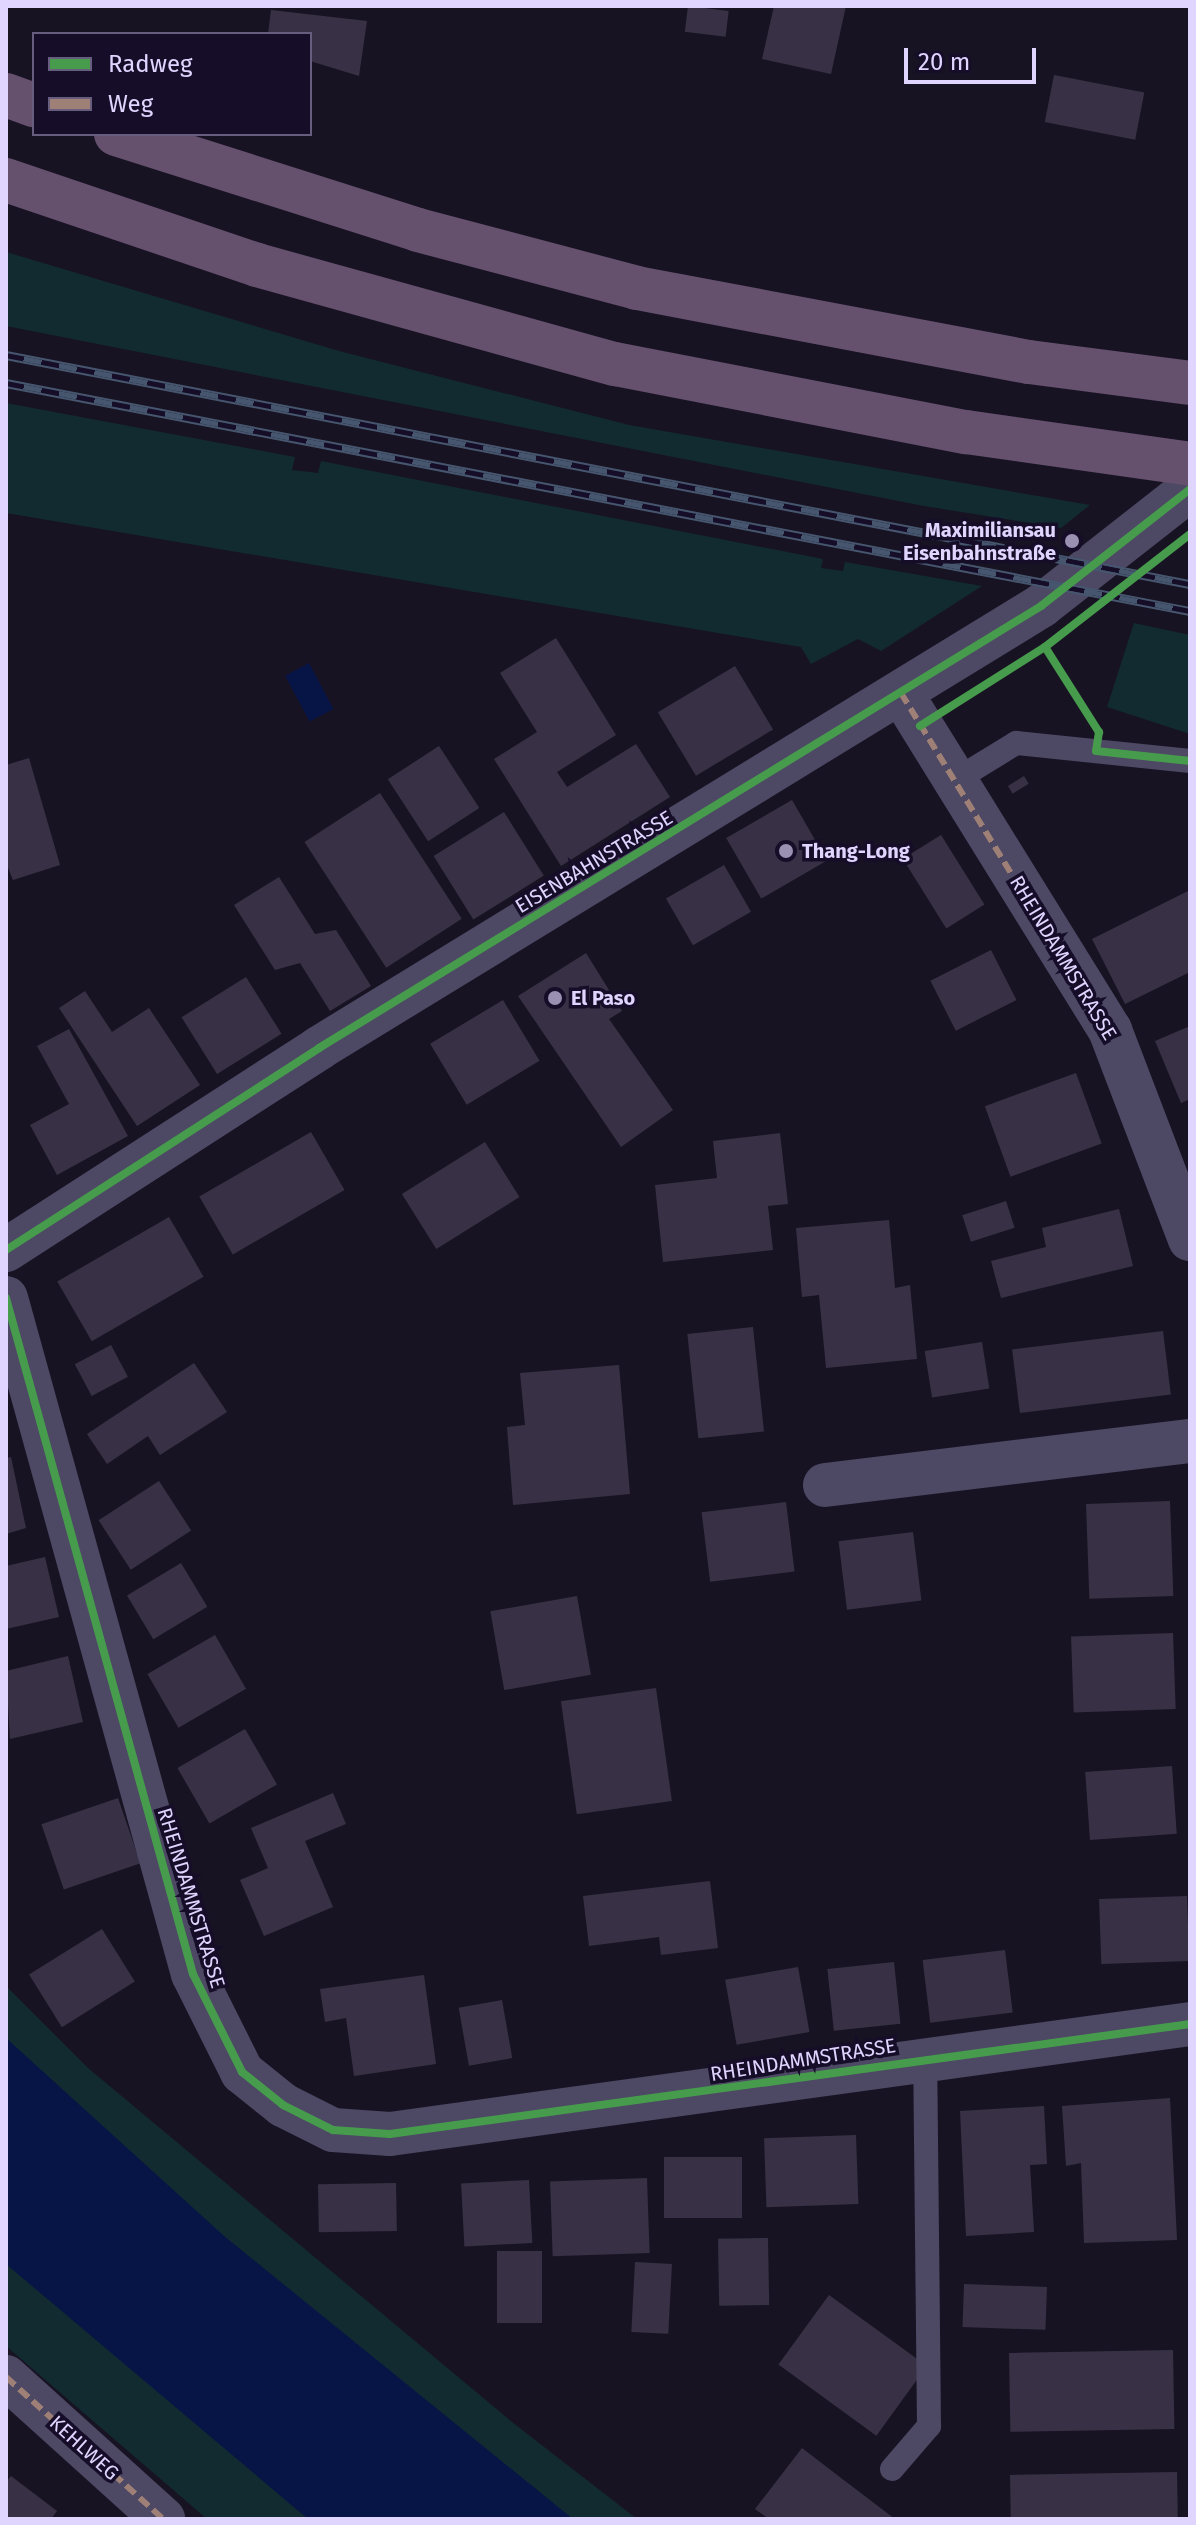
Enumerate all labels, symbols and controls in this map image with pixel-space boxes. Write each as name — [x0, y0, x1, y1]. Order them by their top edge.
legend — [32, 32, 312, 136]
scale bar — [908, 32, 1040, 82]
text: 20 m — [918, 48, 970, 76]
text: Radweg — [108, 50, 192, 78]
text: Weg — [108, 90, 153, 118]
place label: Maximiliansau Eisenbahnstraße — [903, 518, 1056, 565]
marker: Maximiliansau Eisenbahnstraße — [1063, 532, 1081, 550]
street label: EISENBAHNSTRASSE — [511, 806, 677, 918]
place label: Thang-Long — [802, 839, 910, 863]
marker: Thang-Long — [777, 842, 795, 860]
street label: RHEINDAMMSTRASSE — [1004, 871, 1122, 1045]
place label: El Paso — [571, 986, 635, 1010]
marker: El Paso — [546, 989, 564, 1007]
street label: RHEINDAMMSTRASSE — [152, 1805, 230, 1991]
street label: RHEINDAMMSTRASSE — [709, 2033, 897, 2087]
street label: KEHLWEG — [44, 2411, 124, 2485]

